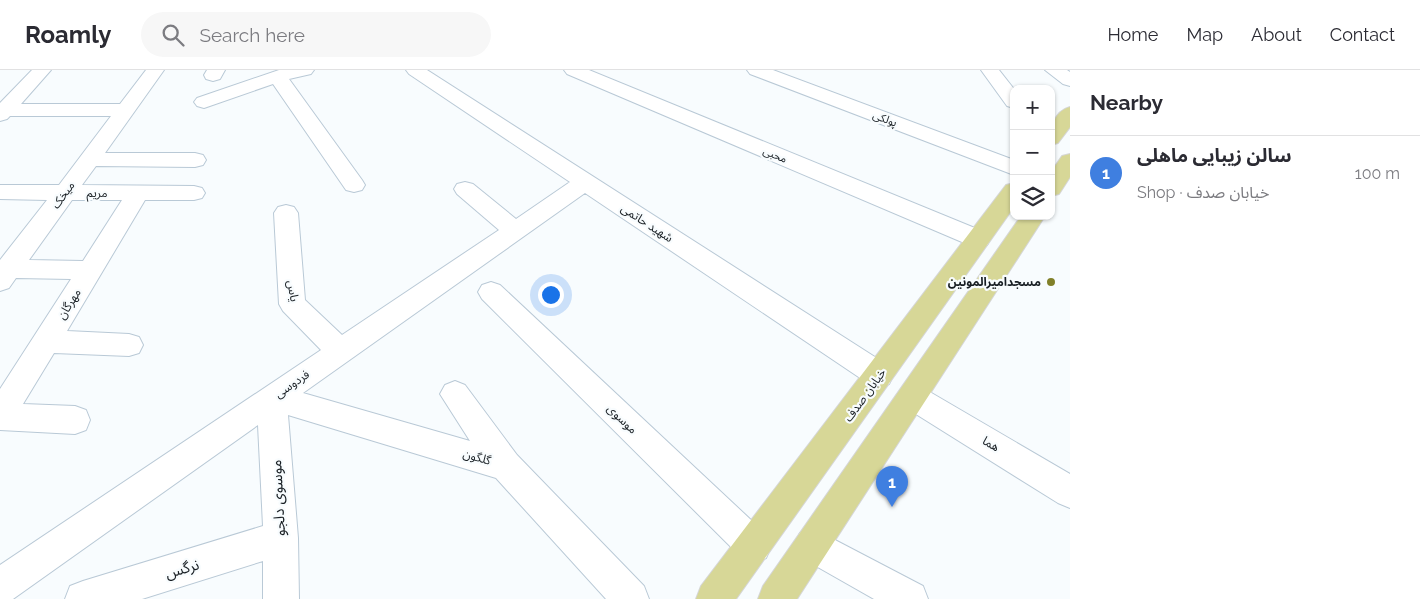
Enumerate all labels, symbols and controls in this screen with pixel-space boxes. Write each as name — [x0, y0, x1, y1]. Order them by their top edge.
search box — [141, 12, 491, 57]
text: Roamly — [25, 20, 111, 49]
icon: search — [159, 21, 187, 49]
text: Search here — [199, 24, 305, 46]
text: Home — [1107, 24, 1158, 45]
text: Map — [1186, 24, 1223, 45]
text: About — [1251, 24, 1302, 45]
text: Contact — [1330, 24, 1395, 45]
map controls — [1010, 85, 1055, 220]
button: + — [1010, 85, 1055, 130]
text: Nearby — [1090, 90, 1163, 115]
street label: پولکی — [871, 108, 899, 131]
button: − — [1010, 130, 1055, 175]
street label: محبی — [761, 144, 789, 166]
text: سالن زیبایی ماهلی — [1137, 144, 1292, 166]
text: 1 — [1102, 164, 1110, 183]
text: 100 m — [1355, 164, 1400, 183]
button: layers — [1010, 175, 1055, 220]
street label: میخک — [48, 179, 78, 211]
text: Shop · خیابان صدف — [1137, 183, 1269, 202]
street label: مریم — [86, 186, 108, 202]
street label: شهید حاتمی — [618, 201, 676, 245]
place label: مسجدامیرالمونین — [948, 275, 1041, 289]
marker: مسجدامیرالمونین — [1045, 276, 1057, 288]
street label: یاس — [284, 279, 302, 303]
your location — [538, 282, 564, 308]
street label: مهرگان — [54, 286, 84, 322]
street label: خیابان صدف — [841, 366, 889, 424]
street label: فردوسی — [272, 367, 312, 401]
street label: موسوی — [604, 401, 640, 437]
street label: هما — [980, 434, 1002, 455]
street label: گلگون — [461, 446, 494, 468]
street label: موسوی دلجو — [267, 459, 289, 537]
pin: 1 — [876, 466, 908, 507]
street label: نرگس — [163, 555, 201, 583]

